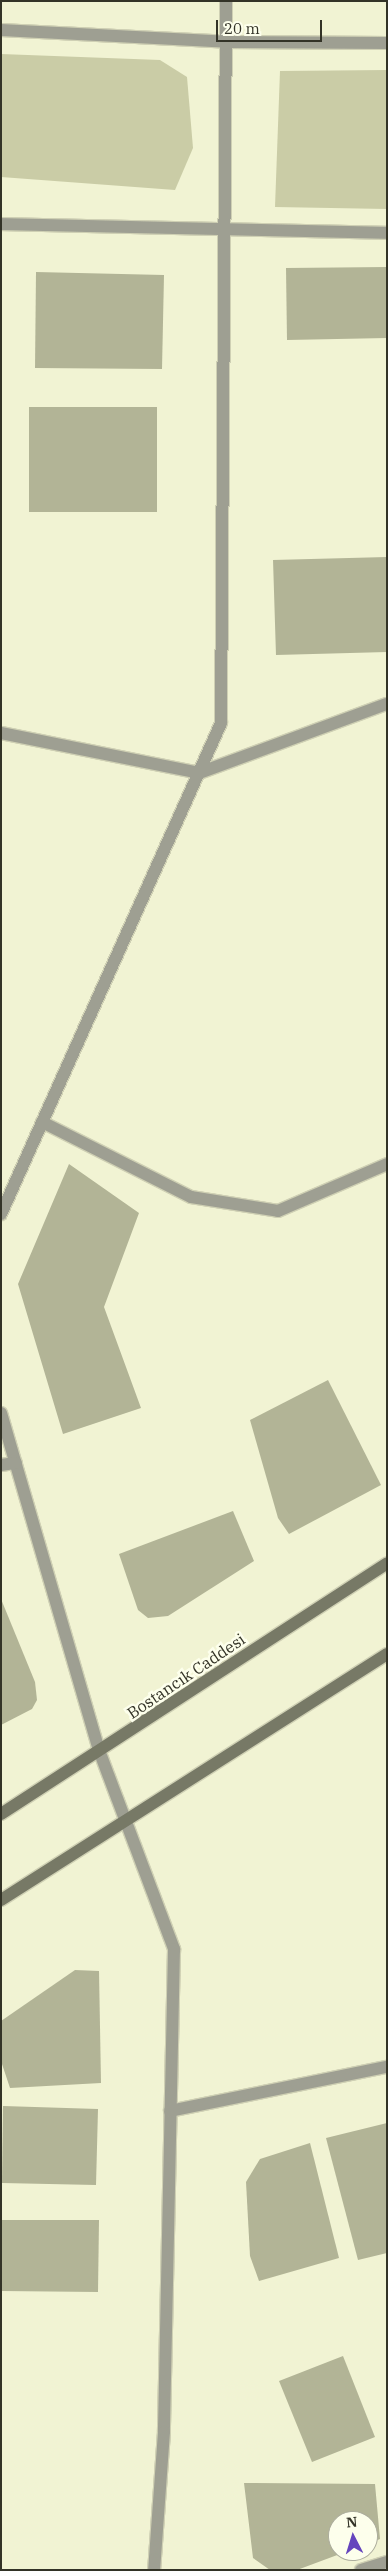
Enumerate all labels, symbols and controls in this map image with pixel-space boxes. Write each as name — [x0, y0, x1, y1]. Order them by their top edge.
scale bar — [218, 10, 324, 42]
text: 20 m — [224, 19, 260, 38]
street label: Bostancık Caddesi — [123, 1629, 249, 1723]
north arrow — [328, 2511, 378, 2561]
text: N — [345, 2513, 358, 2532]

